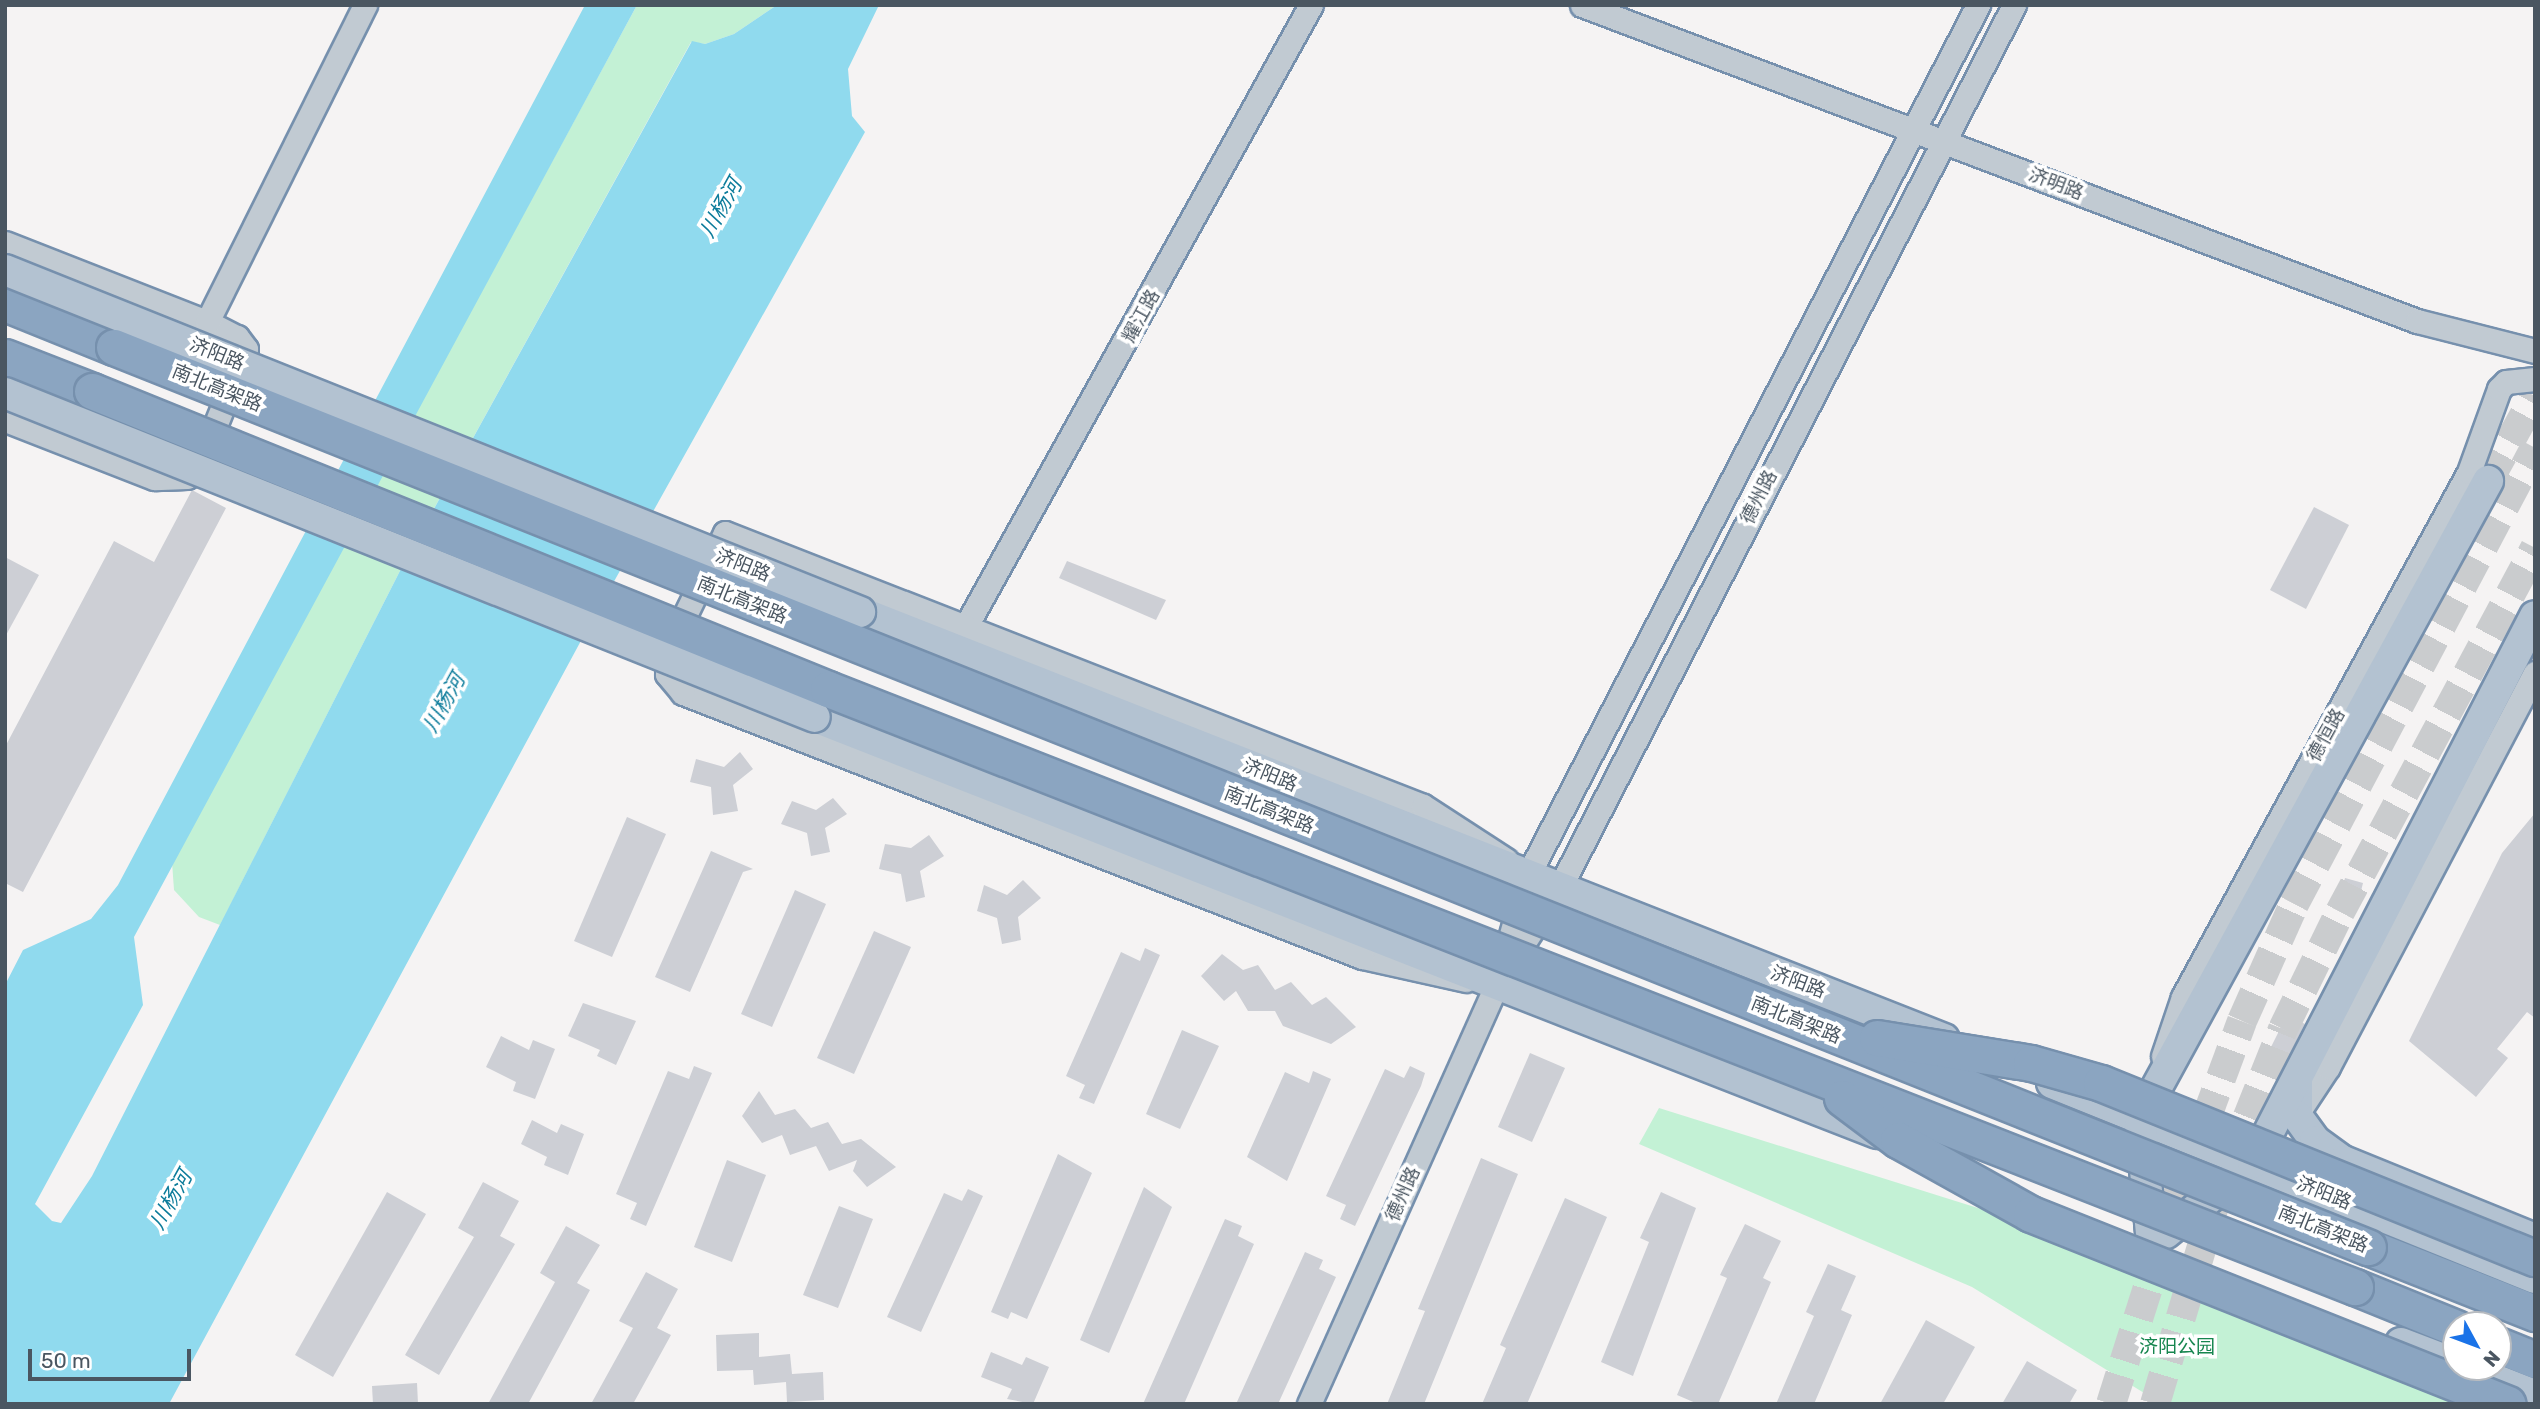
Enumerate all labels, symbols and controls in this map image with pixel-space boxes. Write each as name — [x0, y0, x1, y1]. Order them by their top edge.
street label: 济明路 — [2025, 163, 2087, 205]
water label: 川杨河 — [695, 174, 747, 242]
street label: 耀江路 — [1117, 286, 1165, 346]
street label: 济阳路 — [186, 333, 248, 375]
street label: 南北高架路 — [169, 360, 265, 416]
street label: 德州路 — [1736, 466, 1782, 528]
street label: 济阳路 — [712, 544, 774, 586]
street label: 南北高架路 — [694, 572, 790, 628]
water label: 川杨河 — [418, 669, 470, 737]
street label: 德恒路 — [2302, 705, 2350, 765]
street label: 济阳路 — [1239, 754, 1301, 796]
street label: 南北高架路 — [1221, 782, 1317, 838]
street label: 济阳路 — [1767, 961, 1829, 1003]
street label: 南北高架路 — [1748, 992, 1844, 1048]
street label: 德州路 — [1381, 1163, 1425, 1225]
water label: 川杨河 — [145, 1166, 197, 1234]
street label: 济阳路 — [2293, 1172, 2355, 1214]
street label: 南北高架路 — [2275, 1201, 2371, 1257]
north arrow — [2442, 1311, 2512, 1381]
scale bar — [32, 1336, 194, 1380]
park label: 济阳公园 — [2139, 1336, 2215, 1358]
text: N — [2479, 1346, 2505, 1371]
text: 50 m — [41, 1348, 91, 1373]

